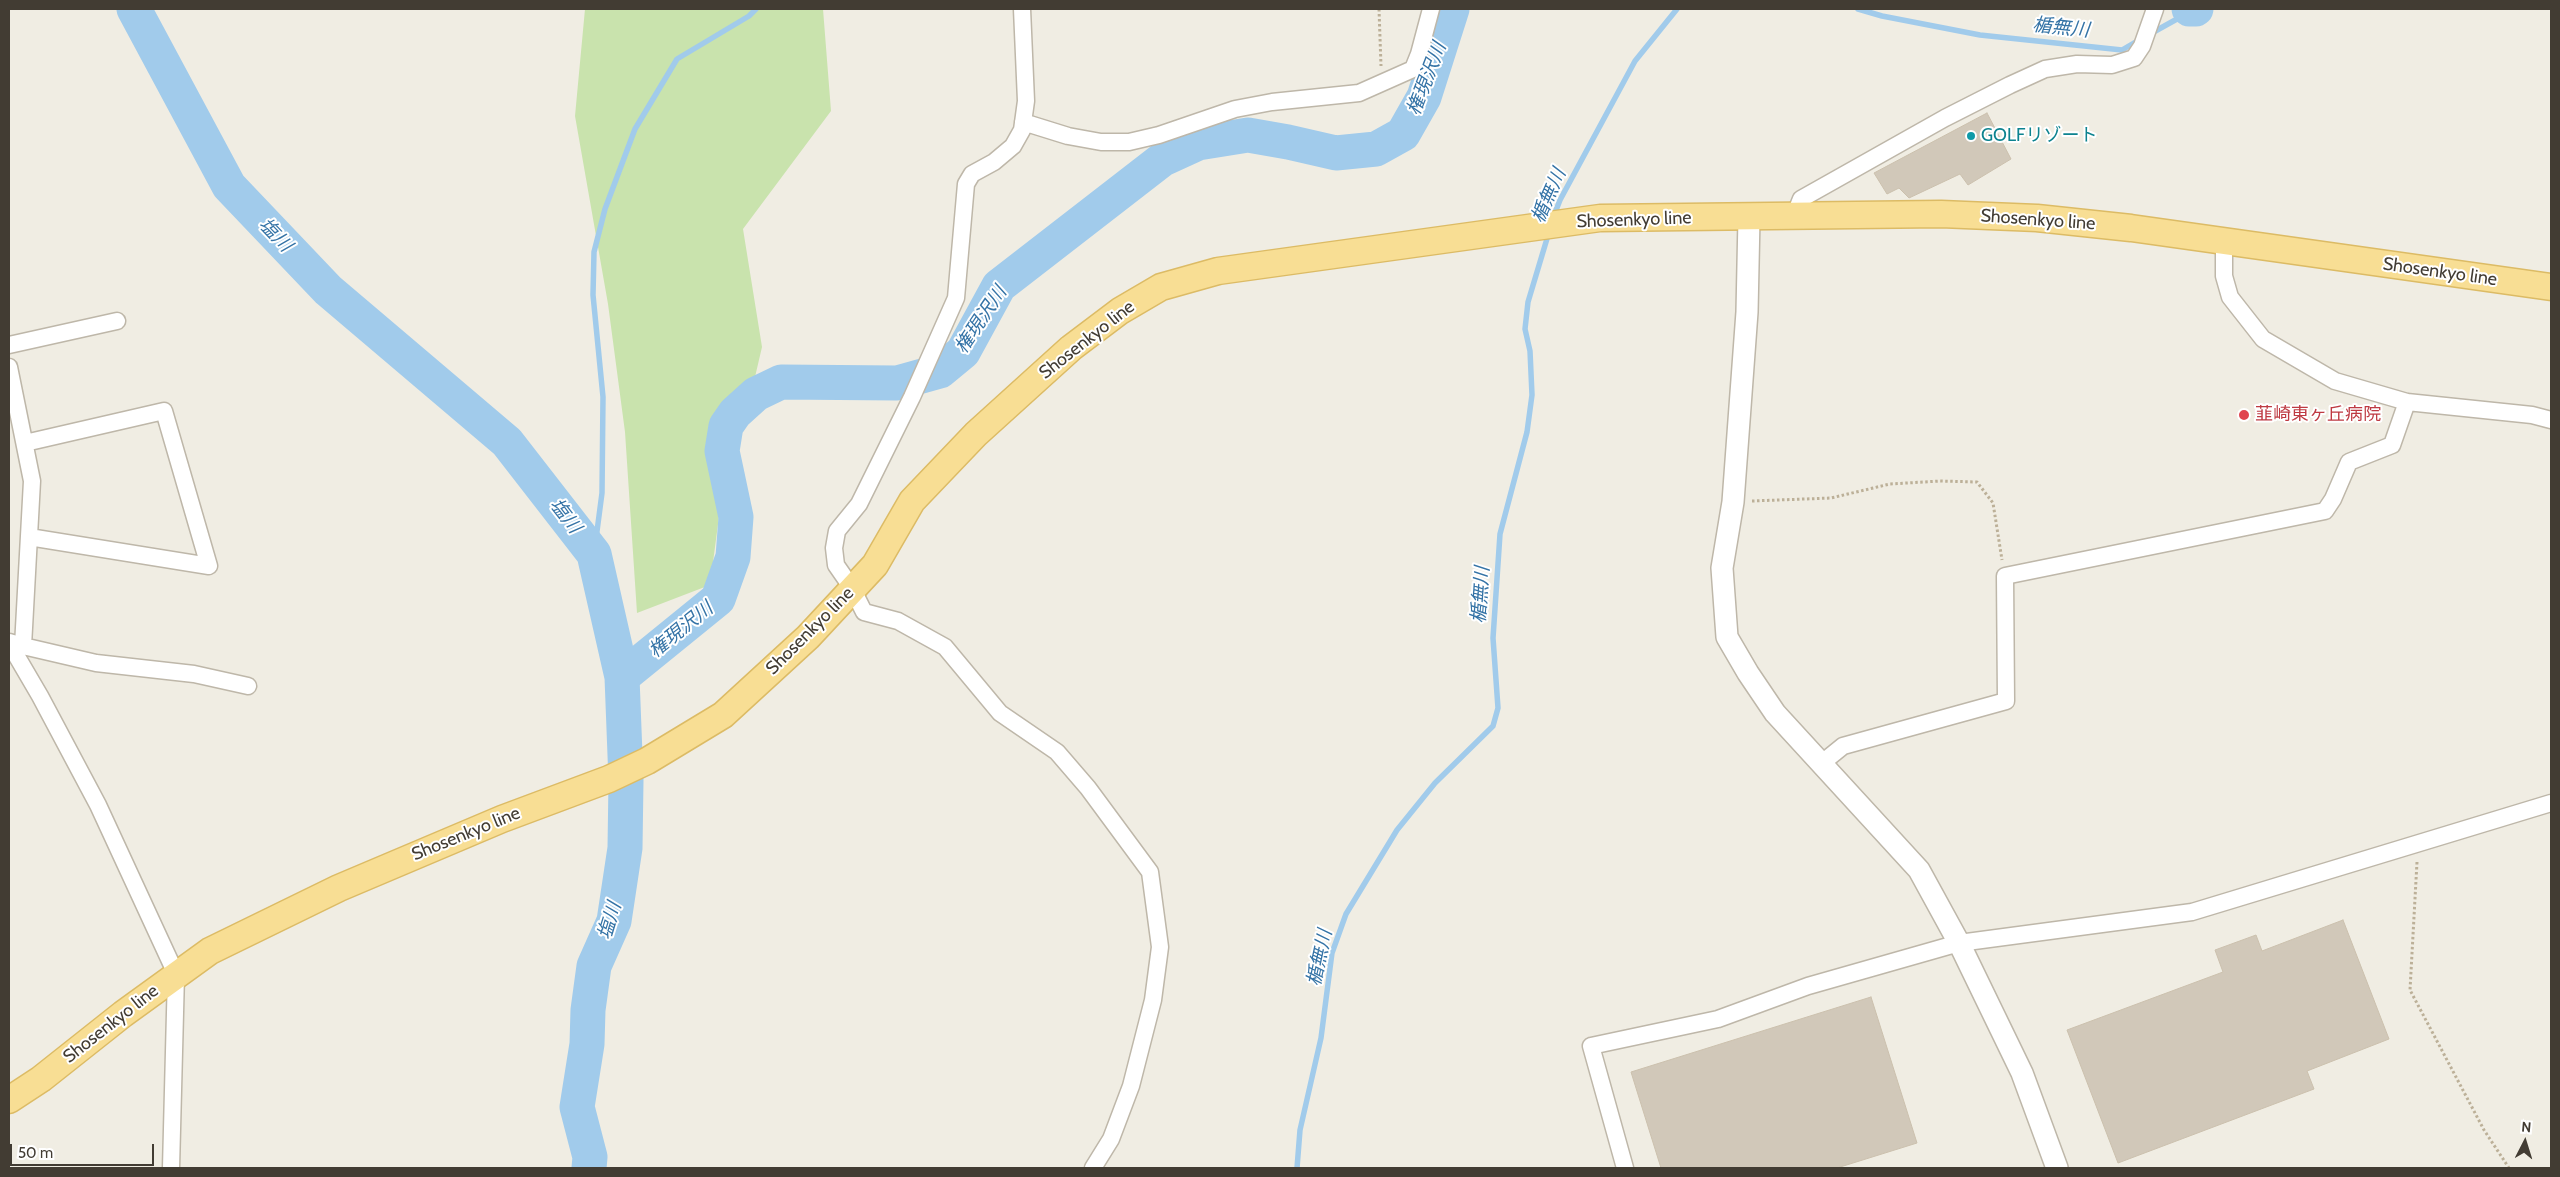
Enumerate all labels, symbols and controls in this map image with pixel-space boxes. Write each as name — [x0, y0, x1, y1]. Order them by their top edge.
water label: 楯無川 — [2031, 14, 2091, 42]
water label: 権現沢川 — [1403, 39, 1451, 119]
place label: GOLFリゾート — [1981, 125, 2097, 147]
marker: GOLFリゾート — [1965, 130, 1977, 142]
water label: 楯無川 — [1527, 165, 1571, 227]
street label: Shosenkyo line — [1980, 205, 2096, 235]
street label: Shosenkyo line — [1576, 207, 1692, 233]
water label: 塩川 — [254, 213, 296, 257]
street label: Shosenkyo line — [2382, 253, 2498, 291]
water label: 権現沢川 — [950, 282, 1012, 358]
street label: Shosenkyo line — [1035, 296, 1139, 384]
place label: 韮崎東ヶ丘病院 — [2255, 404, 2381, 426]
marker: 韮崎東ヶ丘病院 — [2237, 408, 2251, 422]
water label: 塩川 — [544, 494, 586, 538]
water label: 楯無川 — [1468, 566, 1494, 624]
street label: Shosenkyo line — [762, 583, 858, 679]
water label: 権現沢川 — [644, 597, 718, 663]
street label: Shosenkyo line — [409, 802, 523, 866]
water label: 塩川 — [594, 899, 626, 943]
water label: 楯無川 — [1303, 928, 1337, 988]
street label: Shosenkyo line — [59, 980, 163, 1068]
north arrow — [2500, 1117, 2550, 1167]
text: N — [2521, 1118, 2532, 1136]
scale bar — [12, 1134, 156, 1166]
text: 50 m — [18, 1144, 53, 1162]

